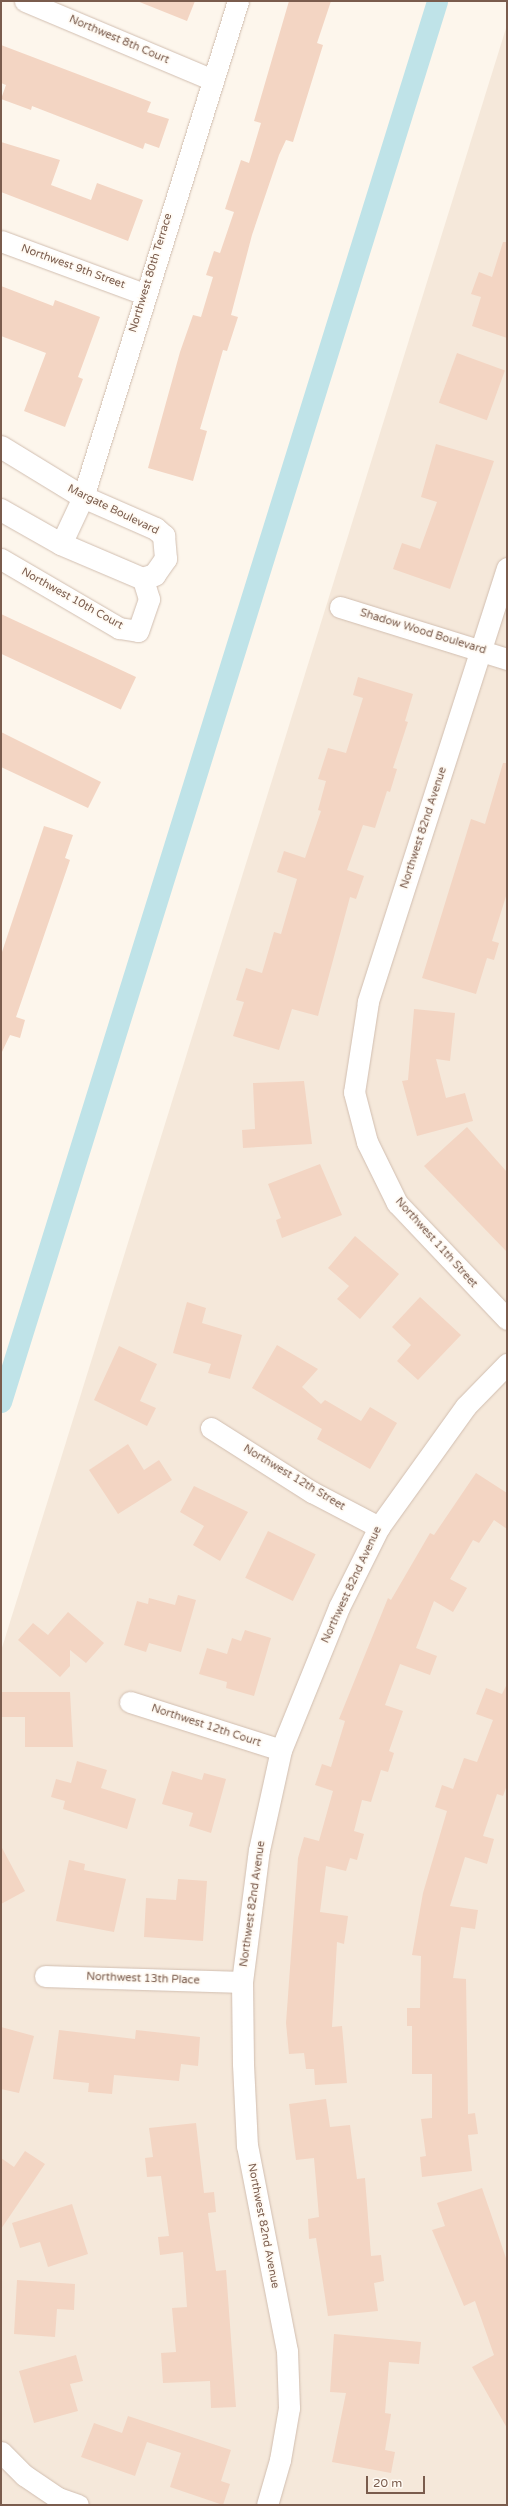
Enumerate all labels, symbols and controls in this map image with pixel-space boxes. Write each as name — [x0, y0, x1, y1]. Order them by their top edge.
street label: Northwest 8th Court — [67, 13, 171, 67]
street label: Northwest 80th Terrace — [127, 212, 175, 334]
street label: Northwest 9th Street — [19, 242, 127, 292]
street label: Margate Boulevard — [65, 482, 161, 538]
street label: Northwest 10th Court — [19, 565, 125, 633]
street label: Shadow Wood Boulevard — [358, 606, 488, 658]
street label: Northwest 82nd Avenue — [398, 765, 450, 891]
street label: Northwest 11th Street — [392, 1195, 480, 1291]
street label: Northwest 12th Street — [241, 1442, 347, 1514]
street label: Northwest 82nd Avenue — [319, 1525, 385, 1645]
street label: Northwest 12th Court — [150, 1702, 262, 1750]
street label: Northwest 82nd Avenue — [238, 1840, 268, 1968]
street label: Northwest 13th Place — [86, 1970, 200, 1988]
street label: Northwest 82nd Avenue — [244, 2162, 282, 2290]
scale bar — [368, 2468, 427, 2494]
text: 20 m — [373, 2476, 402, 2490]

